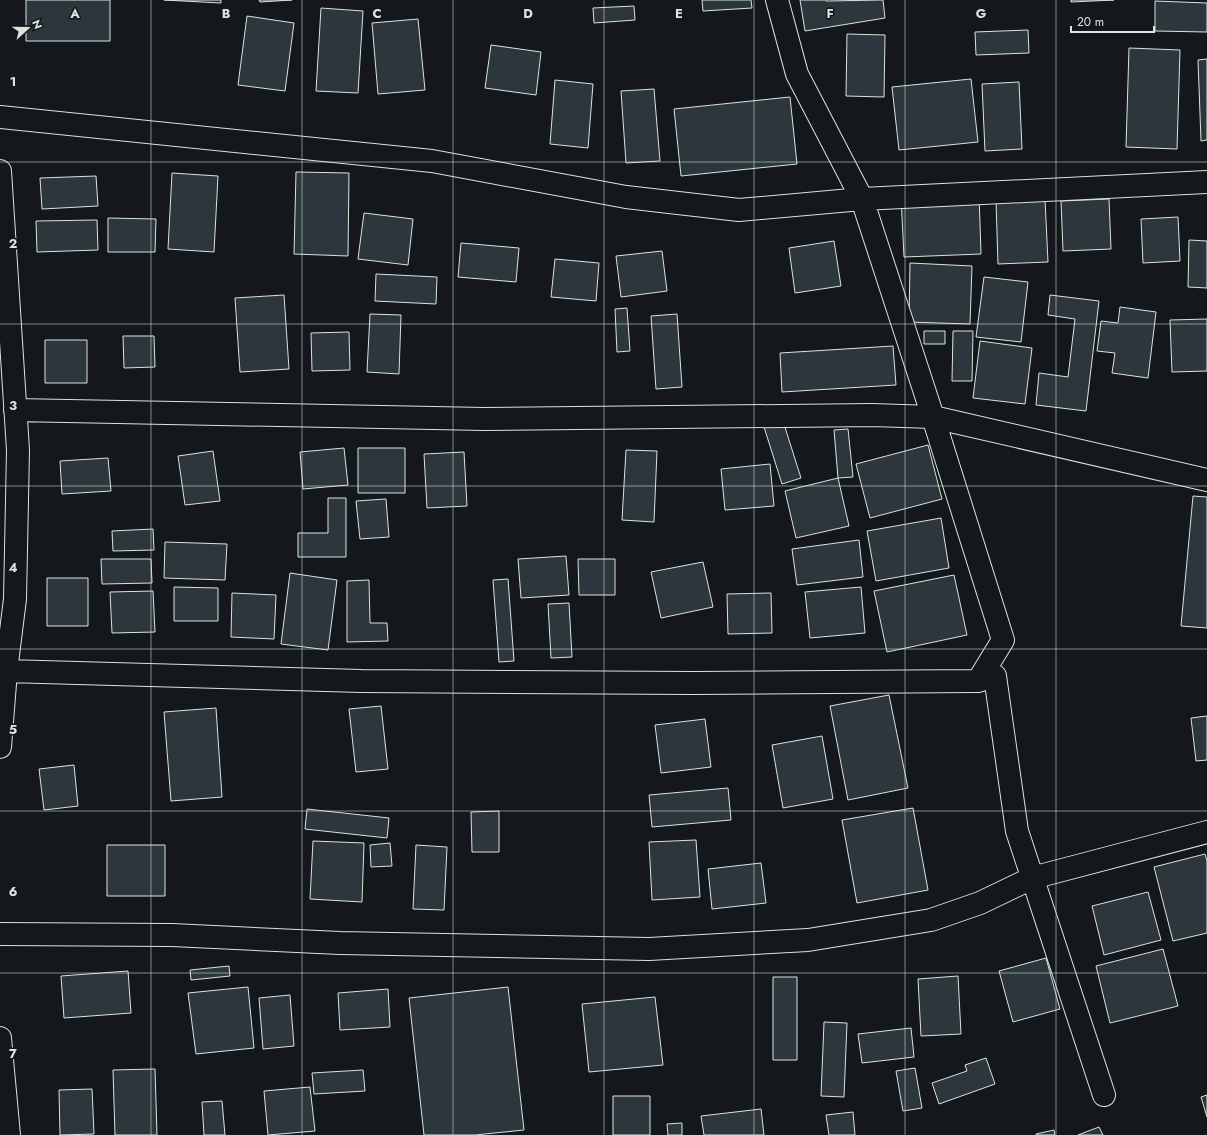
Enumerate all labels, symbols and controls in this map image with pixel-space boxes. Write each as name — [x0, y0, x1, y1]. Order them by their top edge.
text: A — [69, 4, 80, 23]
text: B — [222, 4, 231, 23]
text: C — [372, 4, 382, 23]
text: D — [523, 4, 533, 23]
text: E — [675, 4, 683, 23]
text: F — [826, 4, 834, 23]
text: G — [976, 4, 987, 23]
north arrow — [8, 8, 48, 48]
scale bar — [1071, 8, 1154, 34]
text: 20 m — [1077, 13, 1104, 31]
text: N — [28, 17, 46, 31]
text: 1 — [10, 72, 16, 91]
text: 2 — [9, 234, 17, 253]
text: 3 — [9, 396, 17, 415]
text: 4 — [8, 558, 18, 577]
text: 5 — [9, 720, 17, 739]
text: 6 — [9, 882, 18, 901]
text: 7 — [9, 1044, 17, 1063]

